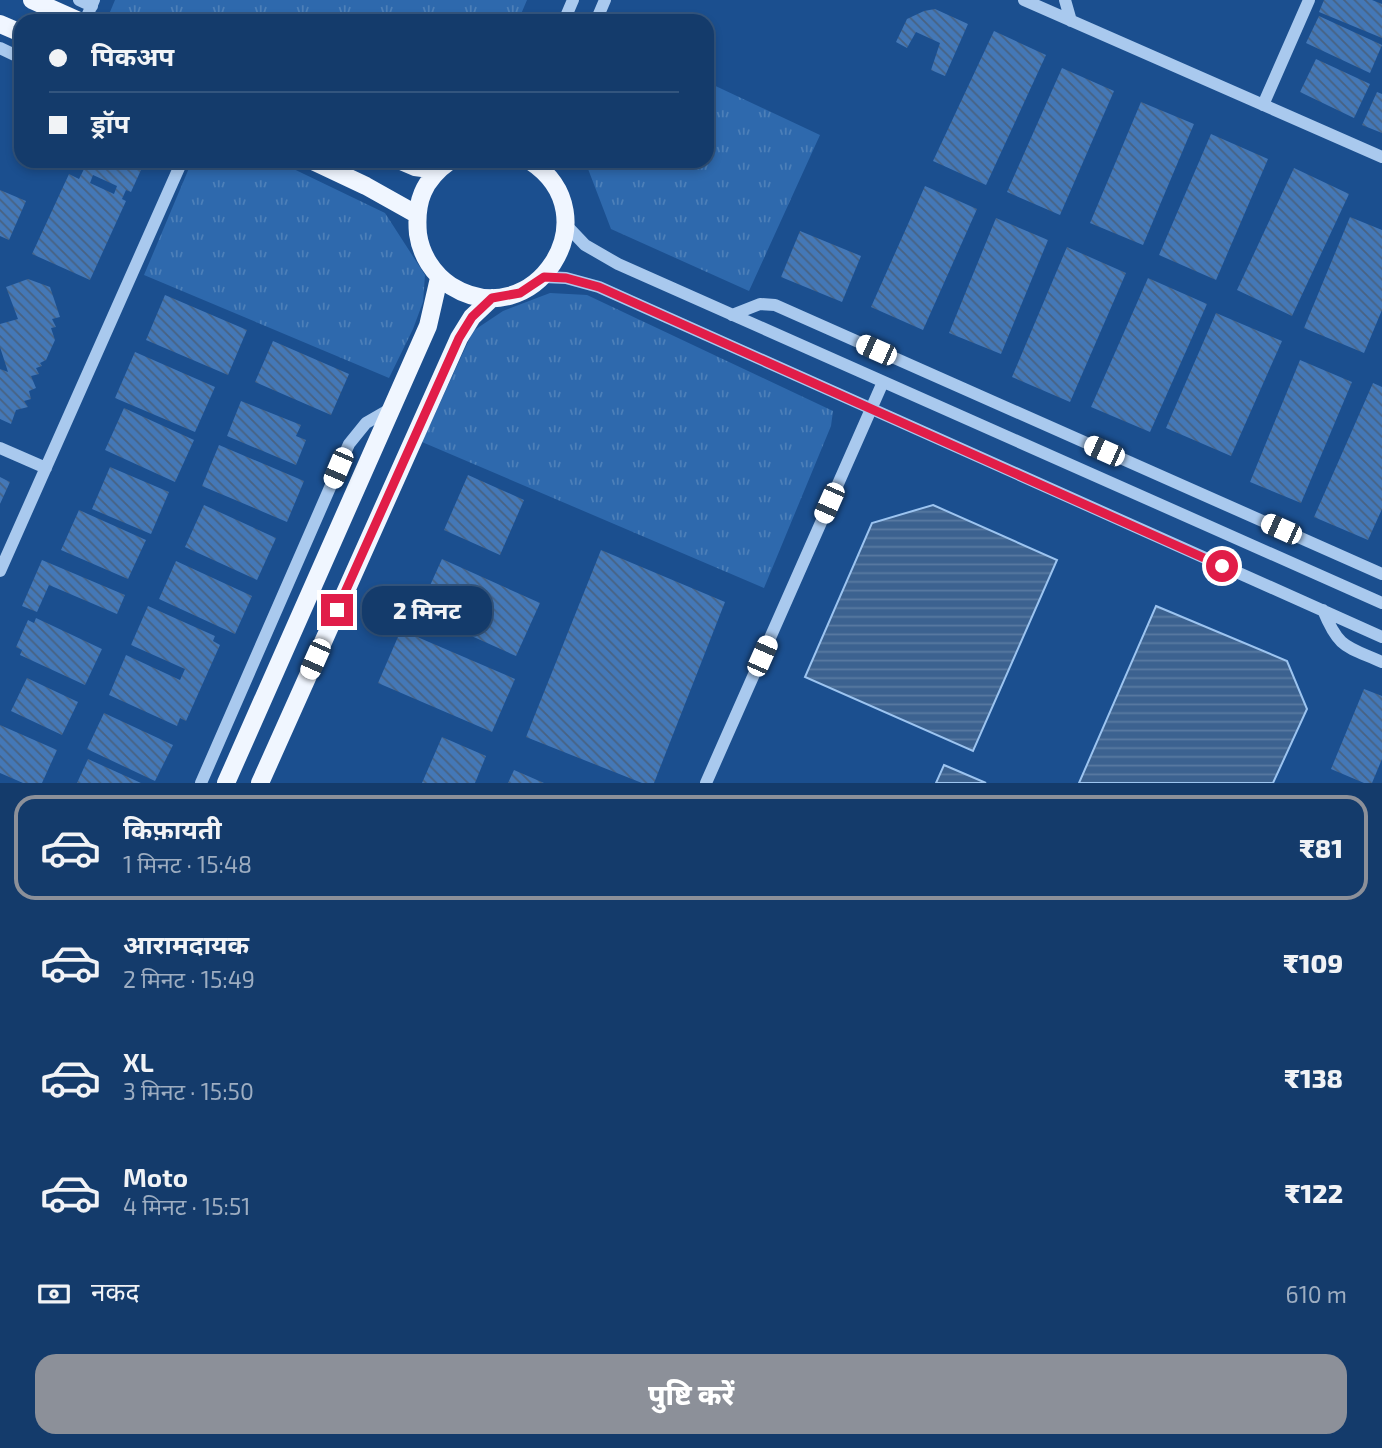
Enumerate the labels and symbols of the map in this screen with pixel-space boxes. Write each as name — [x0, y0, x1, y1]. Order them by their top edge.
car — [853, 332, 900, 368]
car — [1081, 433, 1128, 469]
car — [321, 445, 356, 491]
car — [811, 480, 848, 526]
car — [1258, 511, 1305, 547]
route start — [1206, 550, 1238, 582]
callout: 2 मिनट — [362, 586, 491, 634]
route end — [321, 594, 353, 626]
car — [744, 633, 781, 679]
car — [297, 636, 334, 682]

